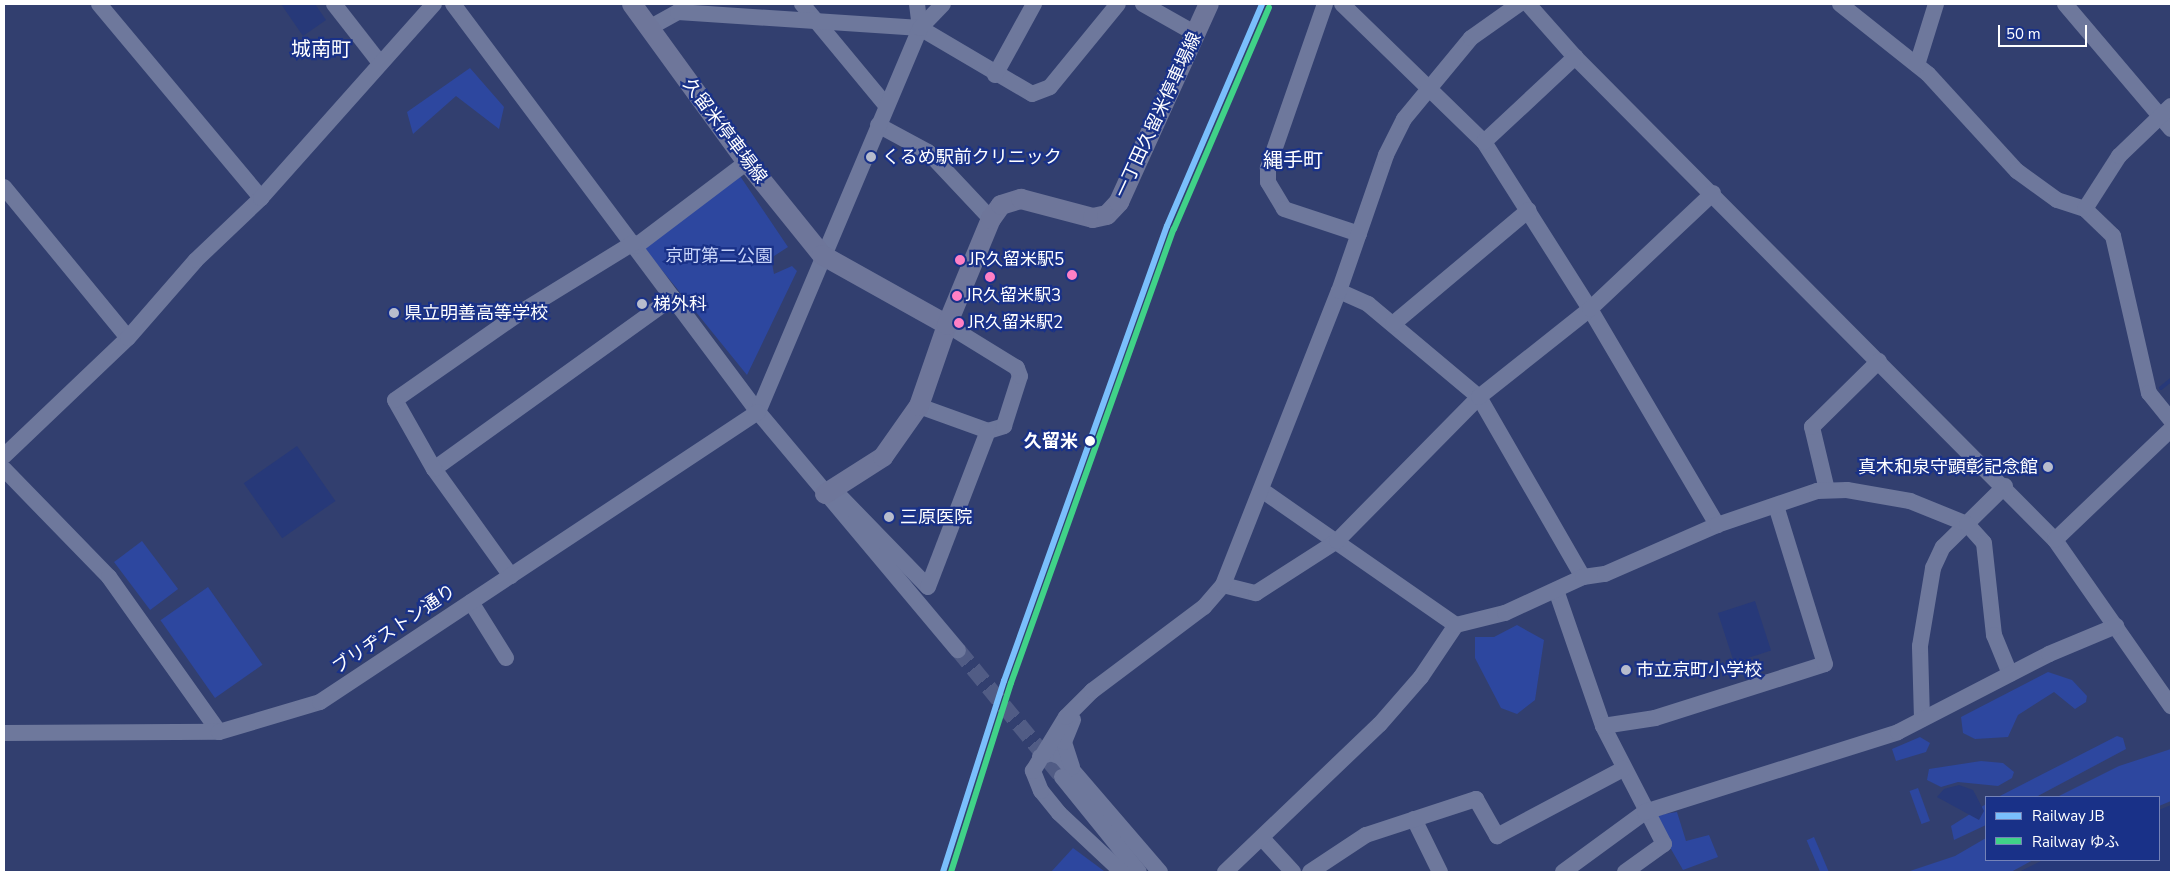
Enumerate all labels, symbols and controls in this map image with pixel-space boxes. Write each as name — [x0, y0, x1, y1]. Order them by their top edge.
scale bar — [2000, 15, 2089, 47]
text: 50 m — [2006, 24, 2041, 44]
street label: 一丁田久留米停車場線 — [1110, 29, 1206, 201]
district label: 城南町 — [291, 37, 351, 61]
street label: 久留米停車場線 — [678, 74, 772, 188]
place label: くるめ駅前クリニック — [882, 146, 1062, 168]
district label: 縄手町 — [1263, 148, 1323, 172]
marker: くるめ駅前クリニック — [864, 150, 878, 164]
park label: 京町第二公園 — [665, 245, 773, 267]
place label: JR久留米駅5 — [969, 250, 1064, 270]
marker: JR久留米駅5 — [955, 255, 965, 265]
unlabelled marker — [1067, 270, 1077, 280]
unlabelled marker — [985, 272, 995, 282]
place label: JR久留米駅3 — [966, 286, 1061, 306]
marker: JR久留米駅3 — [952, 291, 962, 301]
place label: 梯外科 — [653, 293, 707, 315]
marker: 梯外科 — [635, 297, 649, 311]
place label: 県立明善高等学校 — [404, 302, 548, 324]
marker: 県立明善高等学校 — [388, 307, 400, 319]
place label: JR久留米駅2 — [968, 313, 1063, 333]
marker: JR久留米駅2 — [954, 318, 964, 328]
place label: 久留米 — [1024, 430, 1078, 452]
marker: 久留米 — [1082, 433, 1098, 449]
place label: 真木和泉守顕彰記念館 — [1858, 456, 2038, 478]
marker: 真木和泉守顕彰記念館 — [2042, 461, 2054, 473]
place label: 三原医院 — [900, 506, 972, 528]
marker: 三原医院 — [882, 510, 896, 524]
street label: ブリヂストン通り — [328, 580, 460, 678]
place label: 市立京町小学校 — [1636, 659, 1762, 681]
marker: 市立京町小学校 — [1620, 664, 1632, 676]
legend — [1985, 796, 2160, 861]
text: Railway JB — [2032, 806, 2105, 826]
text: Railway ゆふ — [2032, 832, 2119, 852]

